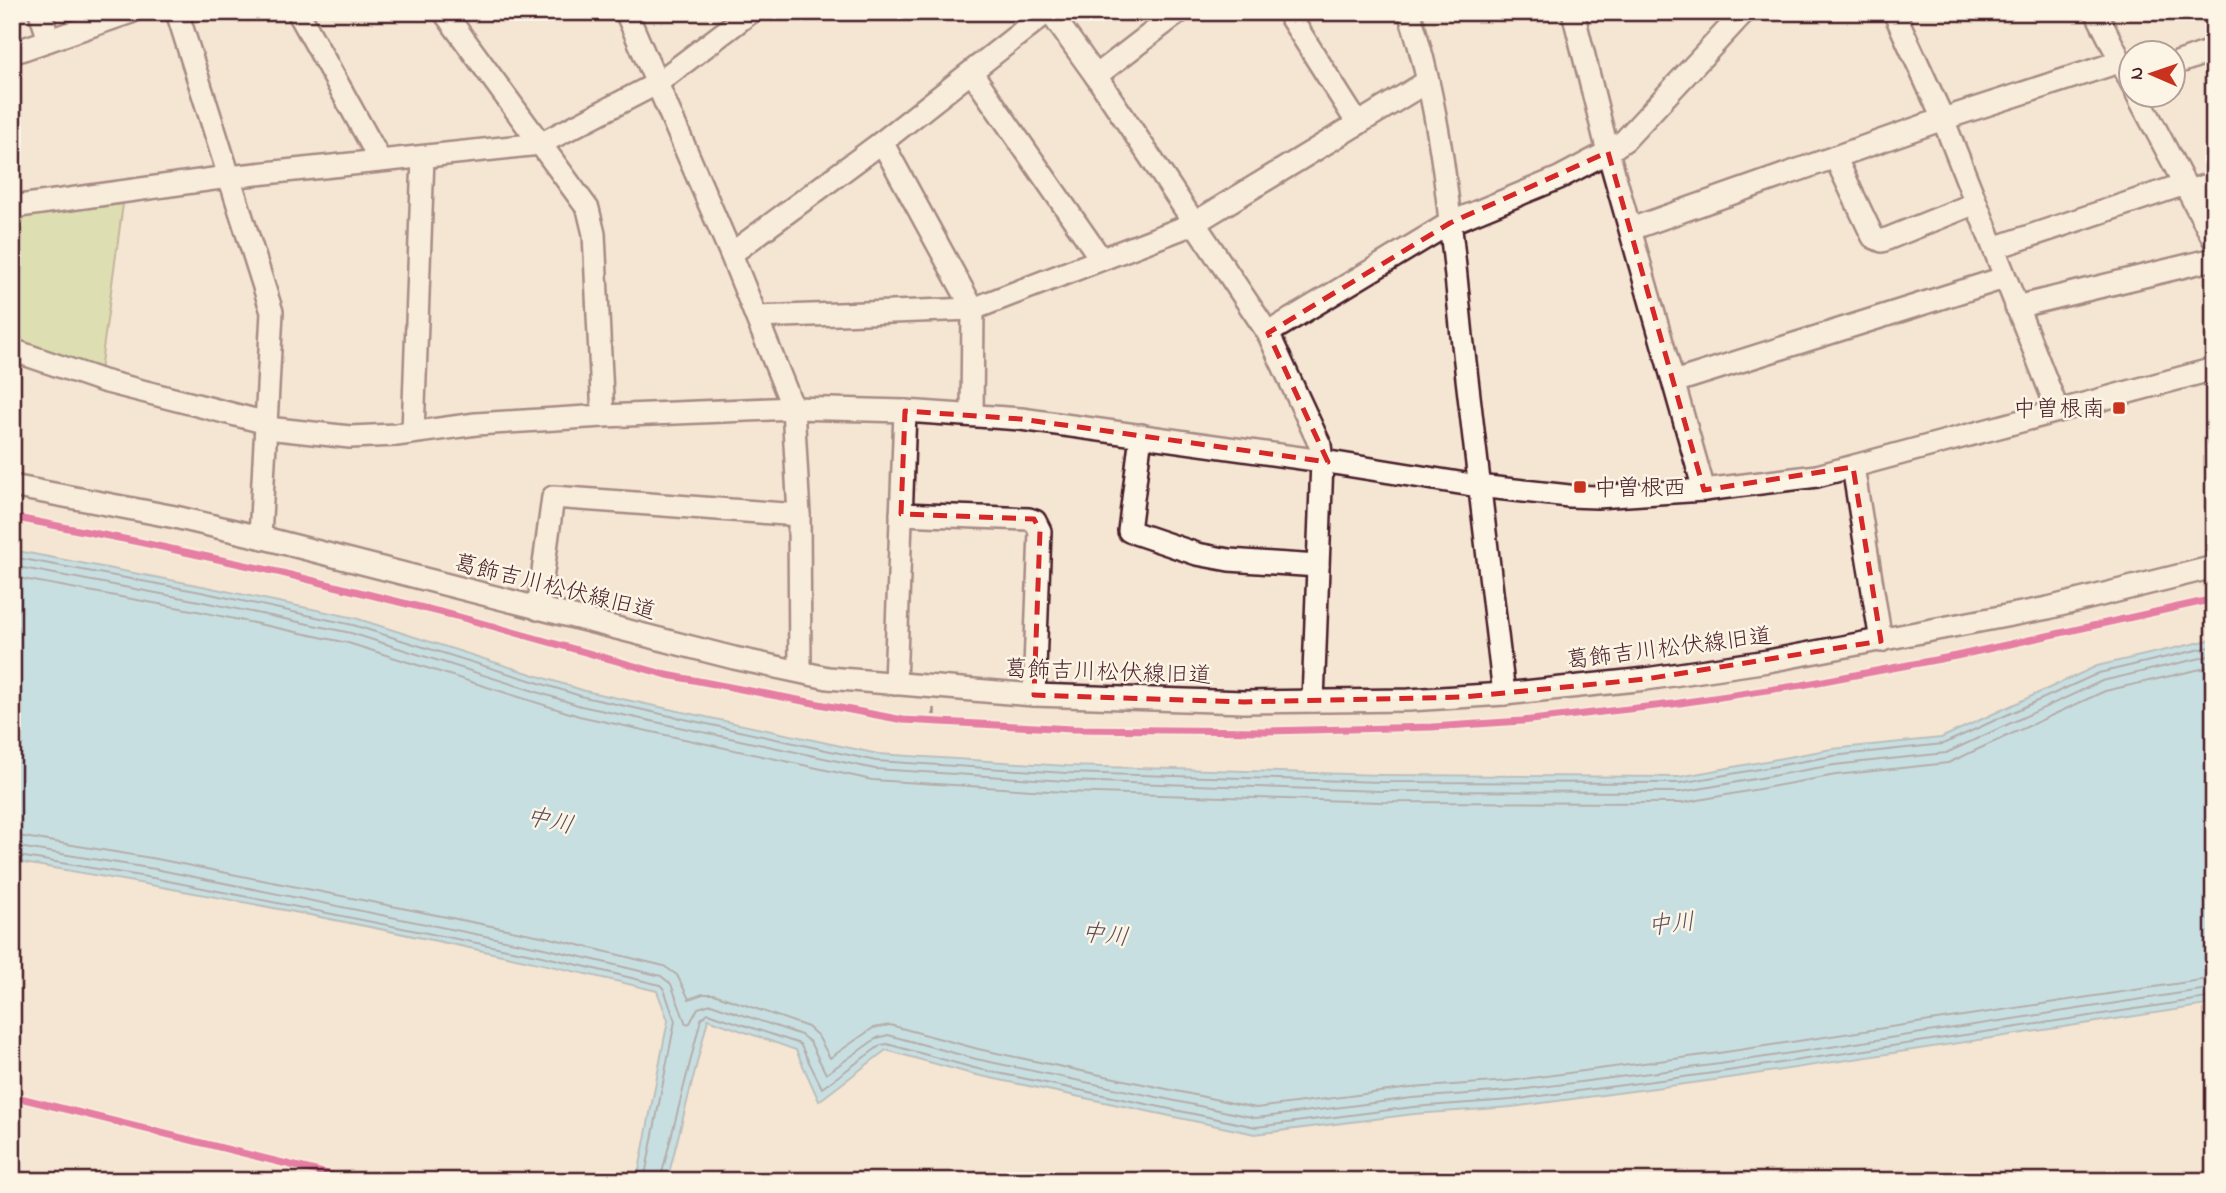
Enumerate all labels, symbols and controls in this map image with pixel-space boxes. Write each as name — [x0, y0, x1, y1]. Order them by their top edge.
north arrow — [2118, 38, 2188, 108]
text: N — [2124, 66, 2151, 80]
place label: 中曽根南 — [2013, 394, 2105, 427]
marker: 中曽根南 — [2111, 400, 2127, 416]
place label: 中曽根西 — [1594, 473, 1686, 506]
marker: 中曽根西 — [1572, 479, 1588, 495]
street label: 葛飾吉川松伏線旧道 — [450, 547, 659, 629]
street label: 葛飾吉川松伏線旧道 — [1565, 620, 1774, 678]
street label: 葛飾吉川松伏線旧道 — [1004, 653, 1212, 694]
water label: 中川 — [522, 800, 577, 845]
water label: 中川 — [1646, 906, 1697, 945]
water label: 中川 — [1079, 916, 1131, 957]

